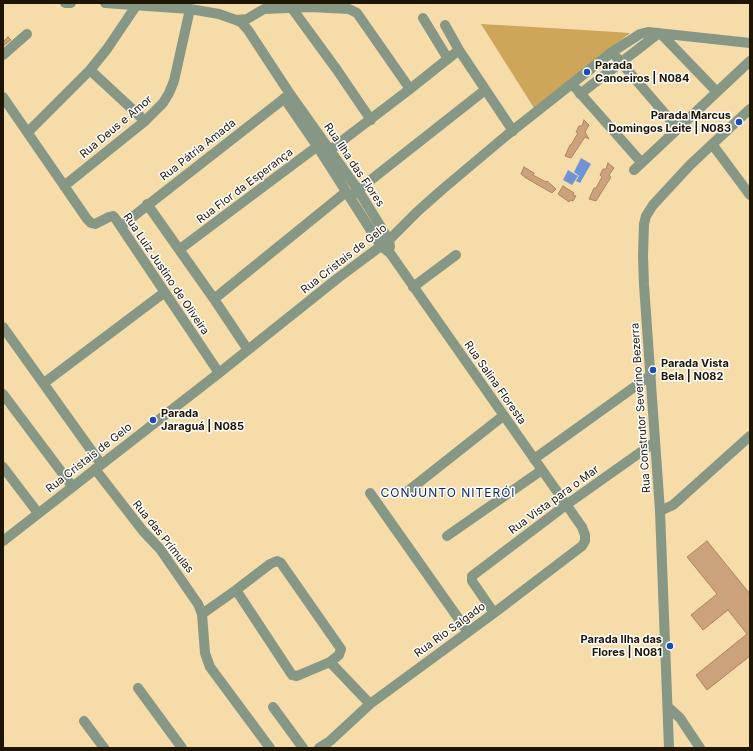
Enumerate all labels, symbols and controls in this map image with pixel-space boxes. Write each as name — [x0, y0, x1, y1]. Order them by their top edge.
place label: Parada Canoeiros | N084 — [595, 59, 689, 85]
marker: Parada Canoeiros | N084 — [582, 67, 592, 77]
street label: Rua Deus e Amor — [77, 93, 155, 161]
place label: Parada Marcus Domingos Leite | N083 — [608, 109, 731, 135]
street label: Rua Pátria Amada — [158, 116, 238, 184]
marker: Parada Marcus Domingos Leite | N083 — [734, 117, 744, 127]
street label: Rua Ilha das Flores — [321, 121, 387, 209]
street label: Rua Flor da Esperança — [194, 146, 296, 226]
street label: Rua Luiz Justino de Oliveira — [120, 211, 212, 337]
street label: Rua Cristais de Gelo — [298, 221, 390, 297]
street label: Rua Construtor Severino Bezerra — [628, 322, 654, 494]
street label: Rua Salina Floresta — [461, 339, 529, 427]
place label: Parada Vista Bela | N082 — [661, 357, 729, 383]
marker: Parada Vista Bela | N082 — [648, 365, 658, 375]
place label: Parada Jaraguá | N085 — [161, 407, 244, 433]
marker: Parada Jaraguá | N085 — [148, 415, 158, 425]
street label: Rua Cristais de Gelo — [43, 420, 135, 496]
street label: Rua Vista para o Mar — [506, 463, 602, 537]
district label: CONJUNTO NITERÓI — [380, 486, 516, 500]
street label: Rua das Prímulas — [130, 498, 196, 576]
street label: Rua Rio Salgado — [412, 600, 488, 660]
place label: Parada Ilha das Flores | N081 — [581, 633, 662, 659]
marker: Parada Ilha das Flores | N081 — [665, 641, 675, 651]

